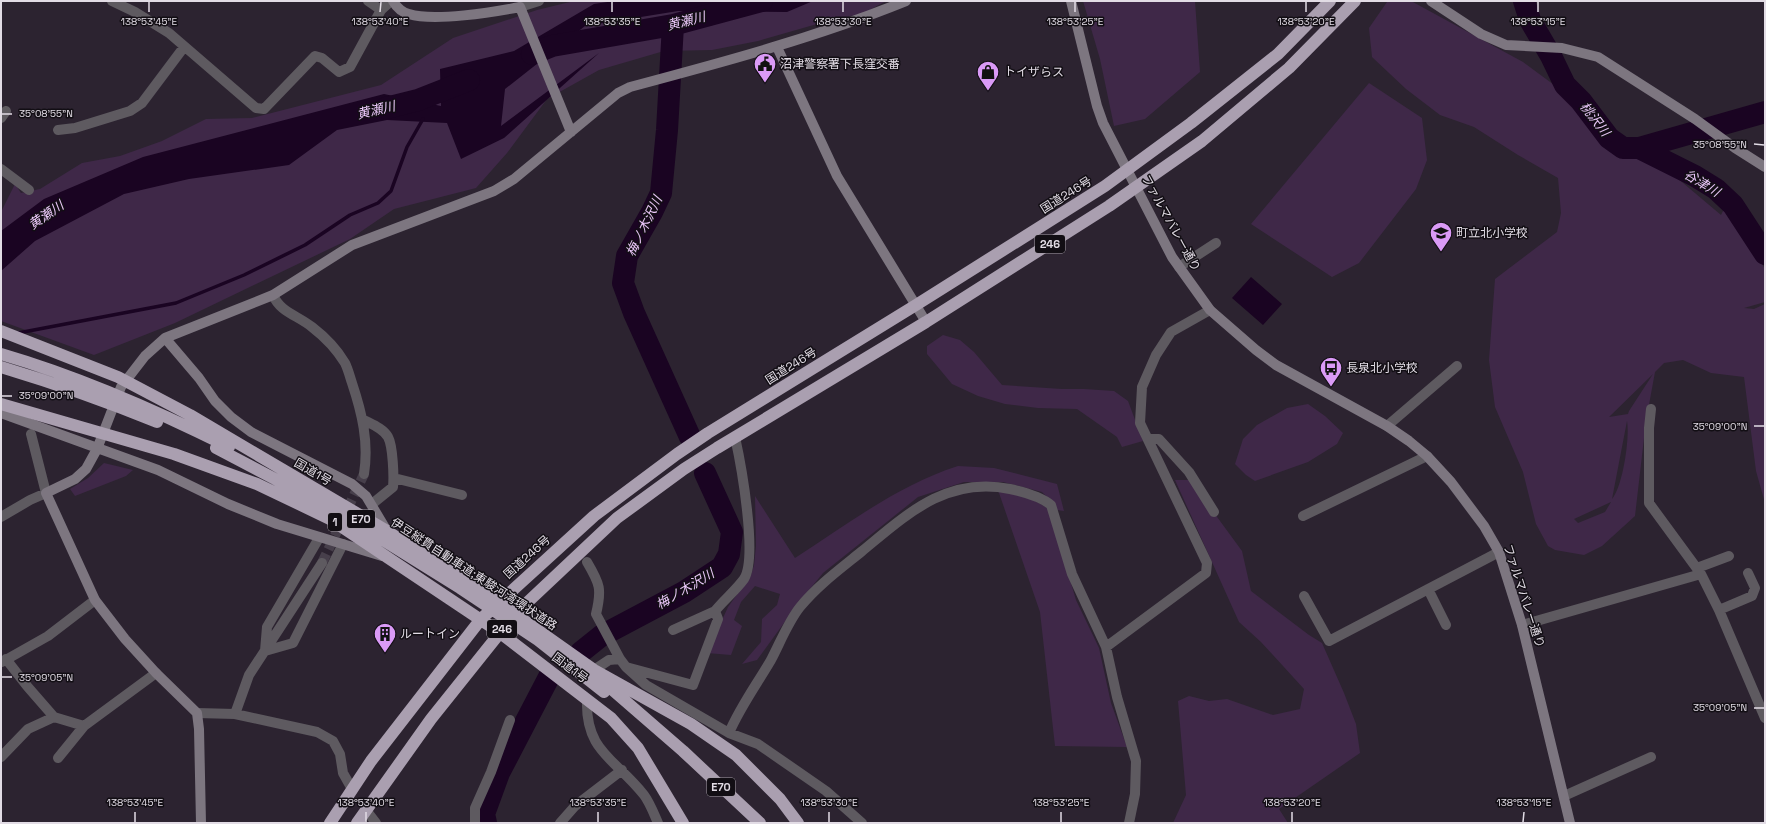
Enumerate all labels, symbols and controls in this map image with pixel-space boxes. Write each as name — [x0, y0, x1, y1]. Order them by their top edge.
water label: 黄瀬川 — [665, 8, 709, 34]
text: 138°53'45"E — [121, 15, 178, 28]
text: 138°53'40"E — [352, 15, 409, 28]
text: 138°53'35"E — [584, 15, 641, 28]
text: 138°53'30"E — [814, 15, 872, 28]
text: 138°53'25"E — [1047, 15, 1104, 28]
text: 138°53'20"E — [1277, 15, 1335, 28]
text: 138°53'15"E — [1511, 15, 1566, 28]
public building icon: 沼津警察署下長窪交番 — [752, 51, 778, 84]
place label: 沼津警察署下長窪交番 — [780, 56, 900, 72]
shop icon: トイザらス — [975, 59, 1001, 92]
place label: トイザらス — [1004, 64, 1064, 80]
water label: 黄瀬川 — [355, 97, 399, 123]
water label: 桃沢川 — [1576, 98, 1615, 141]
text: 35°08'55"N — [19, 107, 73, 120]
text: 35°08'55"N — [1693, 138, 1747, 151]
water label: 谷津川 — [1681, 166, 1725, 201]
street label: ファルマバレー通り — [1138, 172, 1204, 274]
street label: 国道246号 — [1037, 173, 1095, 217]
water label: 梅ノ木沢川 — [622, 191, 667, 259]
water label: 黄瀬川 — [25, 196, 68, 233]
school or university icon: 町立北小学校 — [1428, 220, 1454, 253]
place label: 町立北小学校 — [1456, 225, 1528, 241]
road number: 246 — [1035, 235, 1065, 253]
street label: 国道246号 — [762, 344, 820, 388]
bus stop icon: 長泉北小学校 — [1318, 355, 1344, 388]
place label: 長泉北小学校 — [1346, 360, 1418, 376]
text: 35°09'00"N — [19, 389, 73, 402]
text: 35°09'00"N — [1693, 420, 1747, 433]
street label: 国道1号 — [291, 455, 335, 489]
road number: E70 — [347, 510, 375, 528]
road number: 1 — [328, 513, 342, 531]
street label: 伊豆縦貫自動車道;東駿河湾環状道路 — [388, 514, 560, 634]
street label: 国道246号 — [500, 532, 554, 582]
street label: ファルマバレー通り — [1500, 542, 1548, 650]
water label: 梅ノ木沢川 — [653, 564, 719, 613]
road number: 246 — [487, 620, 517, 638]
building icon: ルートイン — [372, 621, 398, 654]
place label: ルートイン — [400, 626, 460, 642]
street label: 国道1号 — [549, 649, 591, 687]
text: 35°09'05"N — [19, 671, 73, 684]
text: 35°09'05"N — [1693, 701, 1747, 714]
road number: E70 — [707, 778, 735, 796]
text: 138°53'45"E — [107, 796, 164, 809]
text: 138°53'40"E — [338, 796, 395, 809]
text: 138°53'35"E — [570, 796, 627, 809]
text: 138°53'30"E — [800, 796, 858, 809]
text: 138°53'25"E — [1033, 796, 1090, 809]
text: 138°53'20"E — [1263, 796, 1321, 809]
text: 138°53'15"E — [1497, 796, 1552, 809]

